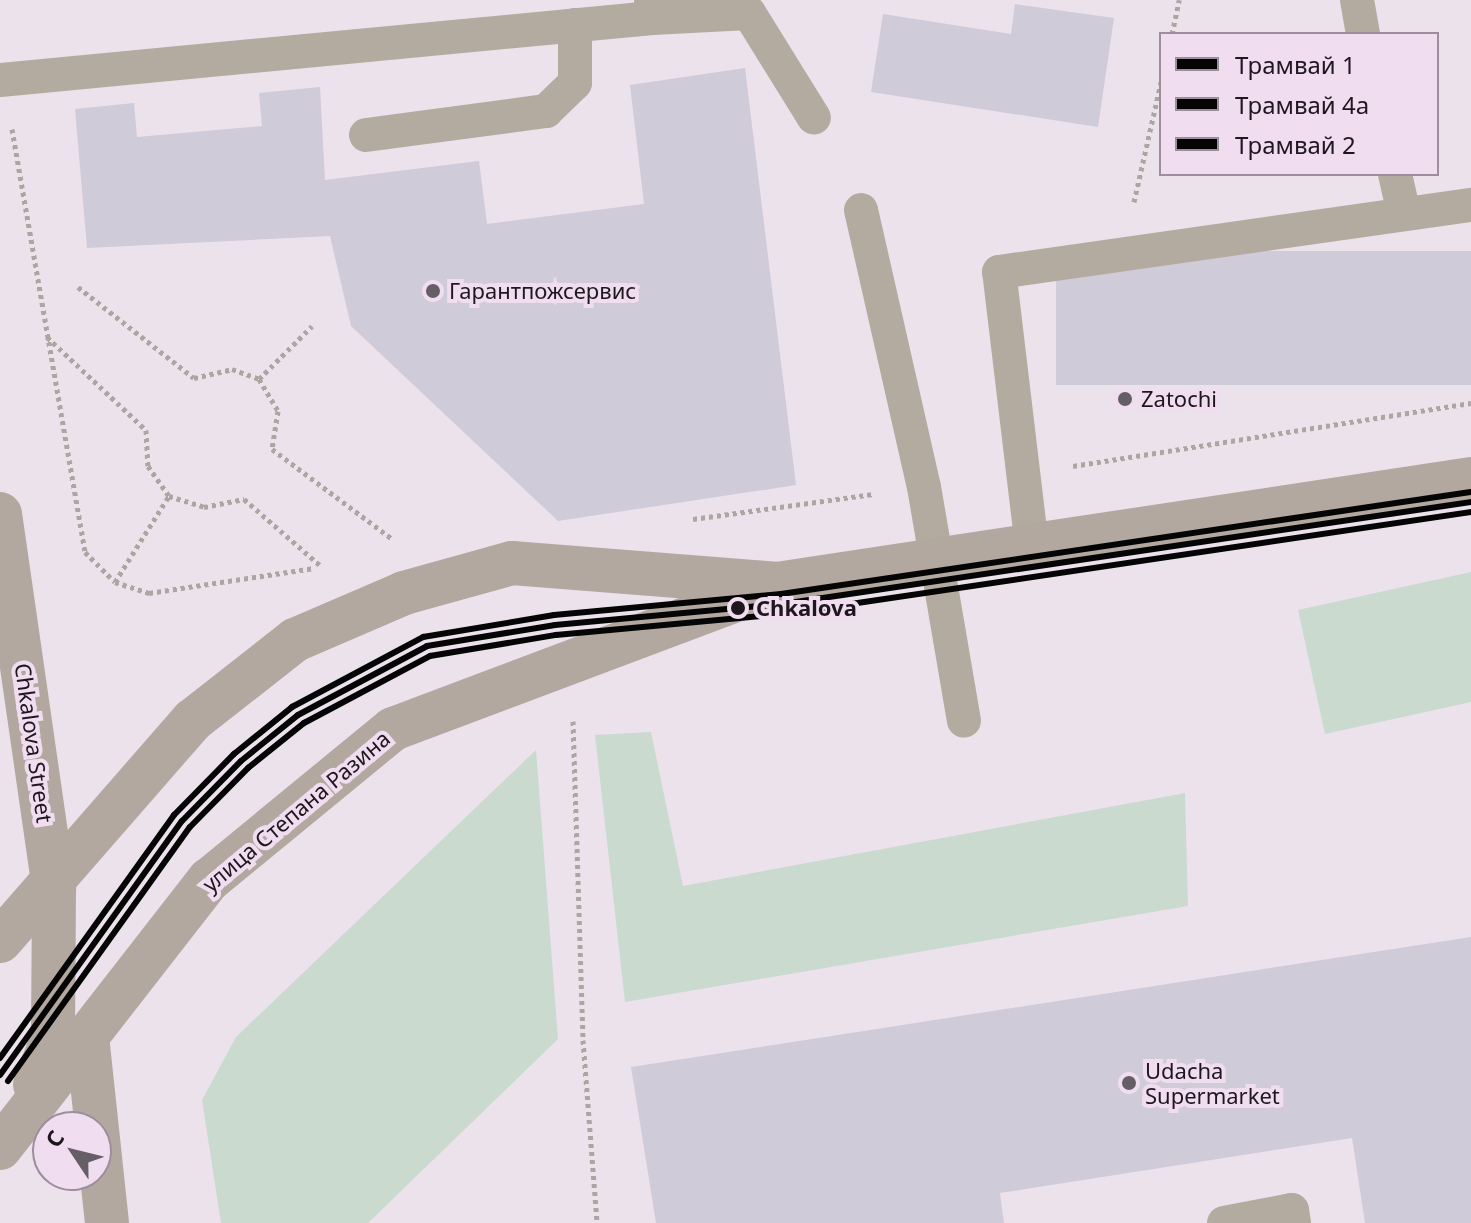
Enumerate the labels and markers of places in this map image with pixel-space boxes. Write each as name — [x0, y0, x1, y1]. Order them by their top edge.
place label: Гарантпожсервис — [449, 278, 636, 304]
marker: Гарантпожсервис — [424, 282, 442, 300]
place label: Zatochi — [1141, 386, 1217, 412]
marker: Zatochi — [1116, 390, 1134, 408]
place label: Chkalova — [756, 595, 857, 621]
marker: Chkalova — [727, 597, 749, 619]
place label: Udacha Supermarket — [1145, 1057, 1280, 1108]
marker: Udacha Supermarket — [1120, 1074, 1138, 1092]

